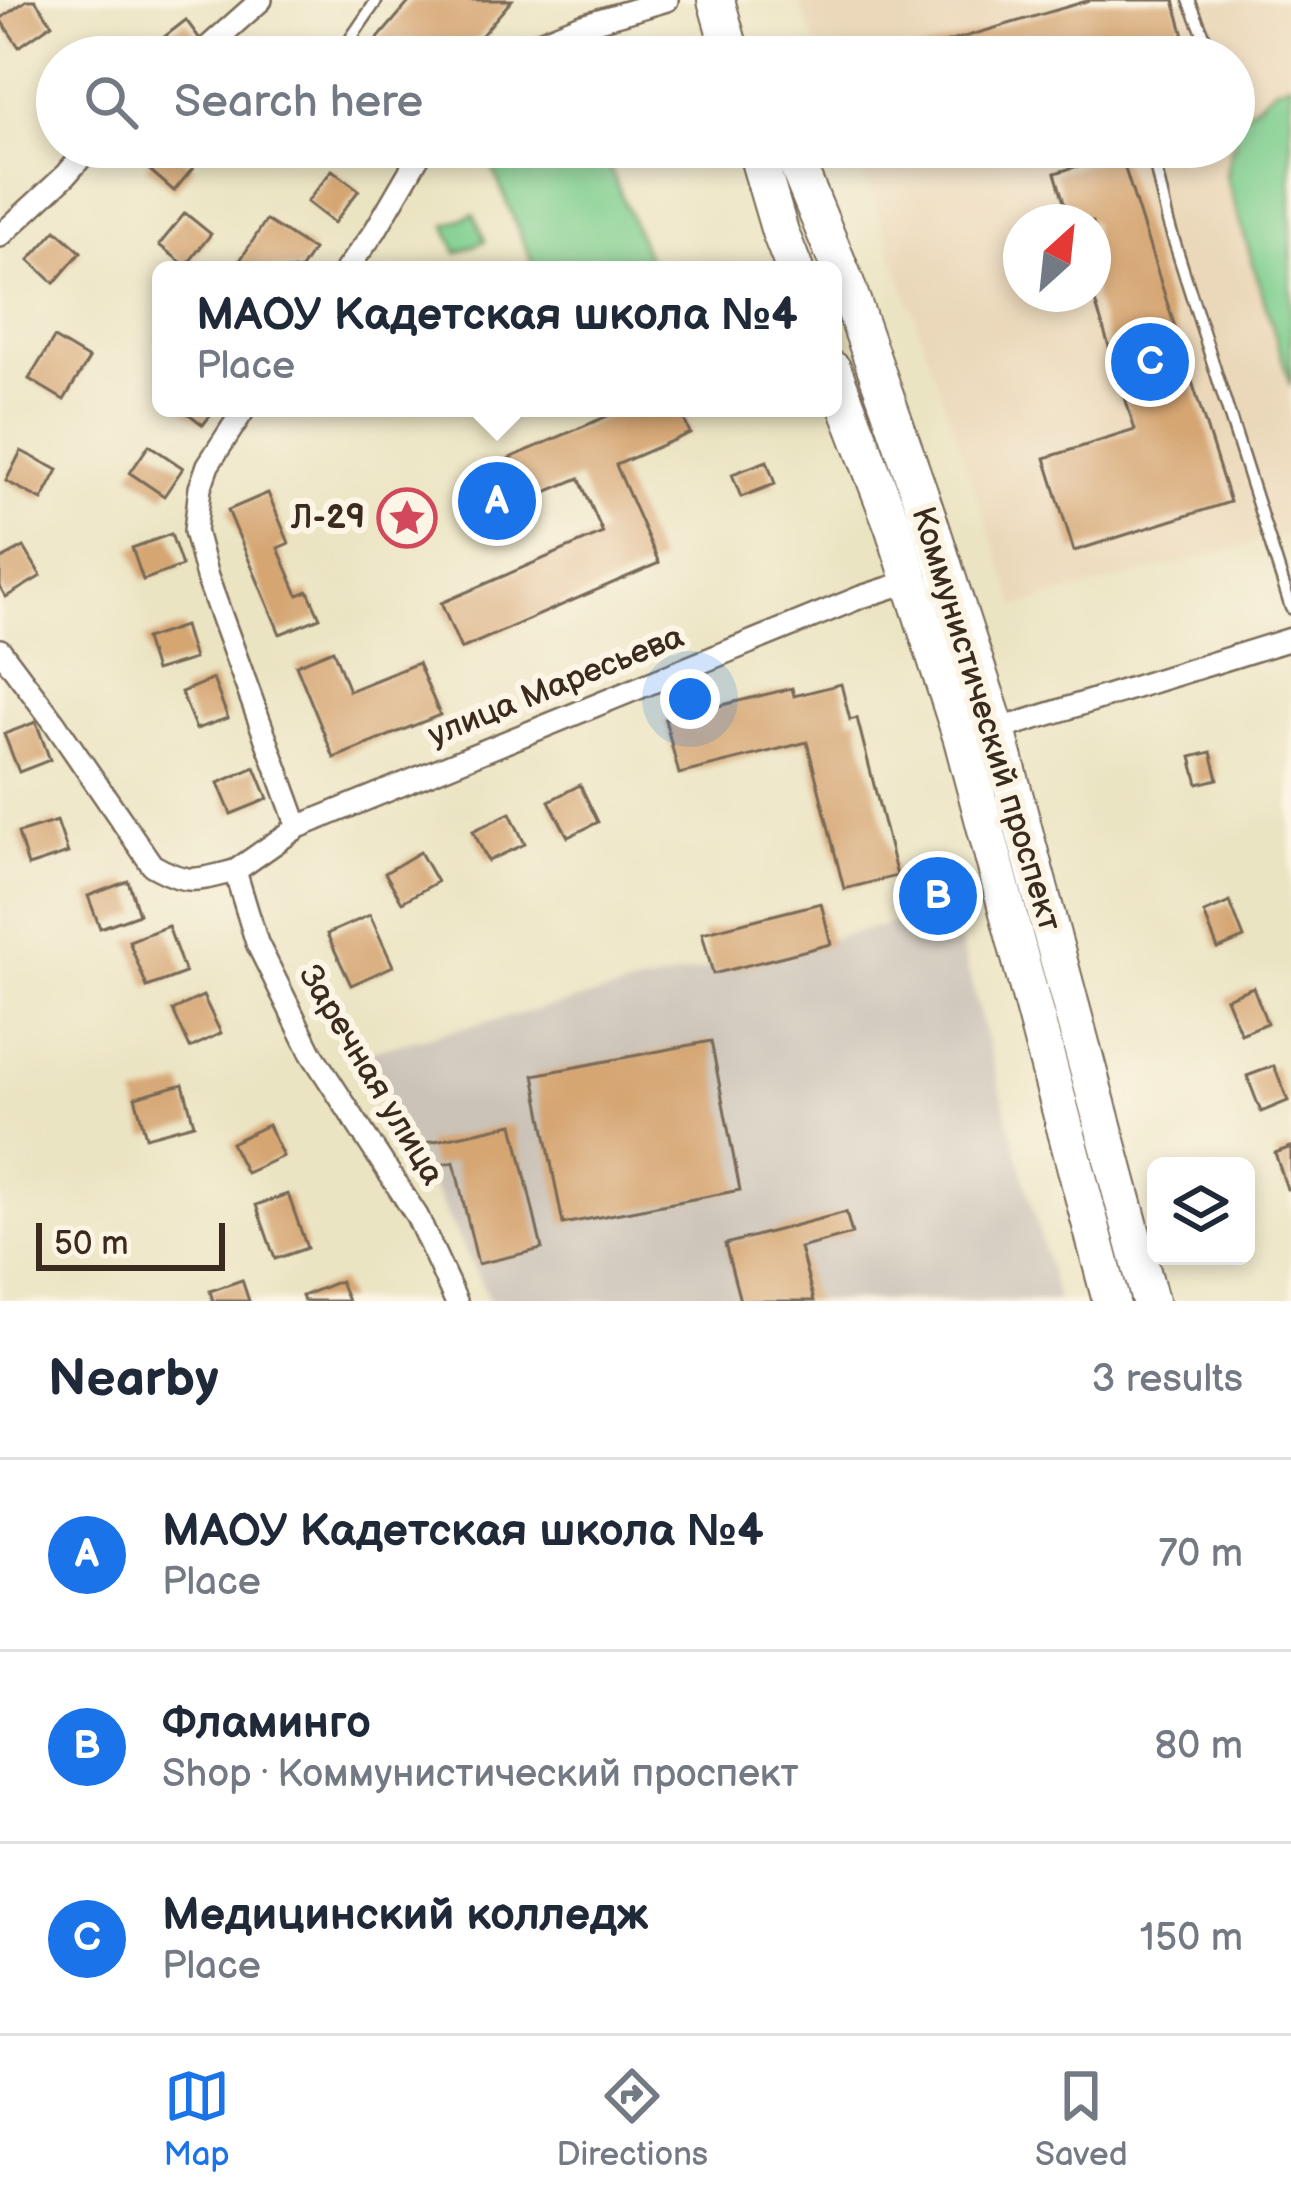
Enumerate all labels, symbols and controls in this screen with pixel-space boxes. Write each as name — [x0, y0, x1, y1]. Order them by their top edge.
search box — [36, 36, 1255, 168]
icon: search — [78, 69, 144, 135]
text: Search here — [174, 75, 423, 130]
north arrow — [1003, 204, 1111, 312]
popup — [152, 261, 842, 417]
text: МАОУ Кадетская школа №4 — [196, 288, 798, 343]
pin: C — [1111, 317, 1189, 407]
text: Place — [196, 343, 295, 390]
pin: A — [458, 456, 536, 546]
place icon: Л-29 — [376, 487, 438, 549]
place label: Л-29 — [290, 498, 365, 538]
street label: Коммунистический проспект — [902, 502, 1070, 936]
street label: улица Маресьева — [422, 617, 690, 755]
your location — [660, 669, 720, 729]
pin: B — [899, 851, 977, 941]
street label: Заречная улица — [290, 958, 452, 1192]
map controls — [1147, 1157, 1255, 1265]
button: layers — [1147, 1157, 1255, 1265]
scale bar — [36, 1217, 225, 1270]
text: 50 m — [54, 1224, 129, 1264]
text: Nearby — [48, 1349, 219, 1410]
text: 3 results — [1091, 1356, 1243, 1403]
text: МАОУ Кадетская школа №4 — [162, 1504, 764, 1559]
text: A — [75, 1531, 99, 1578]
text: 70 m — [1158, 1531, 1243, 1578]
text: Place — [162, 1559, 261, 1606]
text: Фламинго — [162, 1696, 371, 1751]
text: B — [73, 1723, 101, 1770]
text: 80 m — [1155, 1723, 1243, 1770]
text: Shop · Коммунистический проспект — [162, 1751, 799, 1798]
text: Медицинский колледж — [162, 1888, 648, 1943]
text: C — [73, 1915, 101, 1962]
text: 150 m — [1140, 1915, 1243, 1962]
text: Place — [162, 1943, 261, 1990]
tab: Map — [163, 2063, 230, 2175]
tab: Directions — [556, 2063, 708, 2175]
tab: Saved — [1035, 2063, 1128, 2175]

